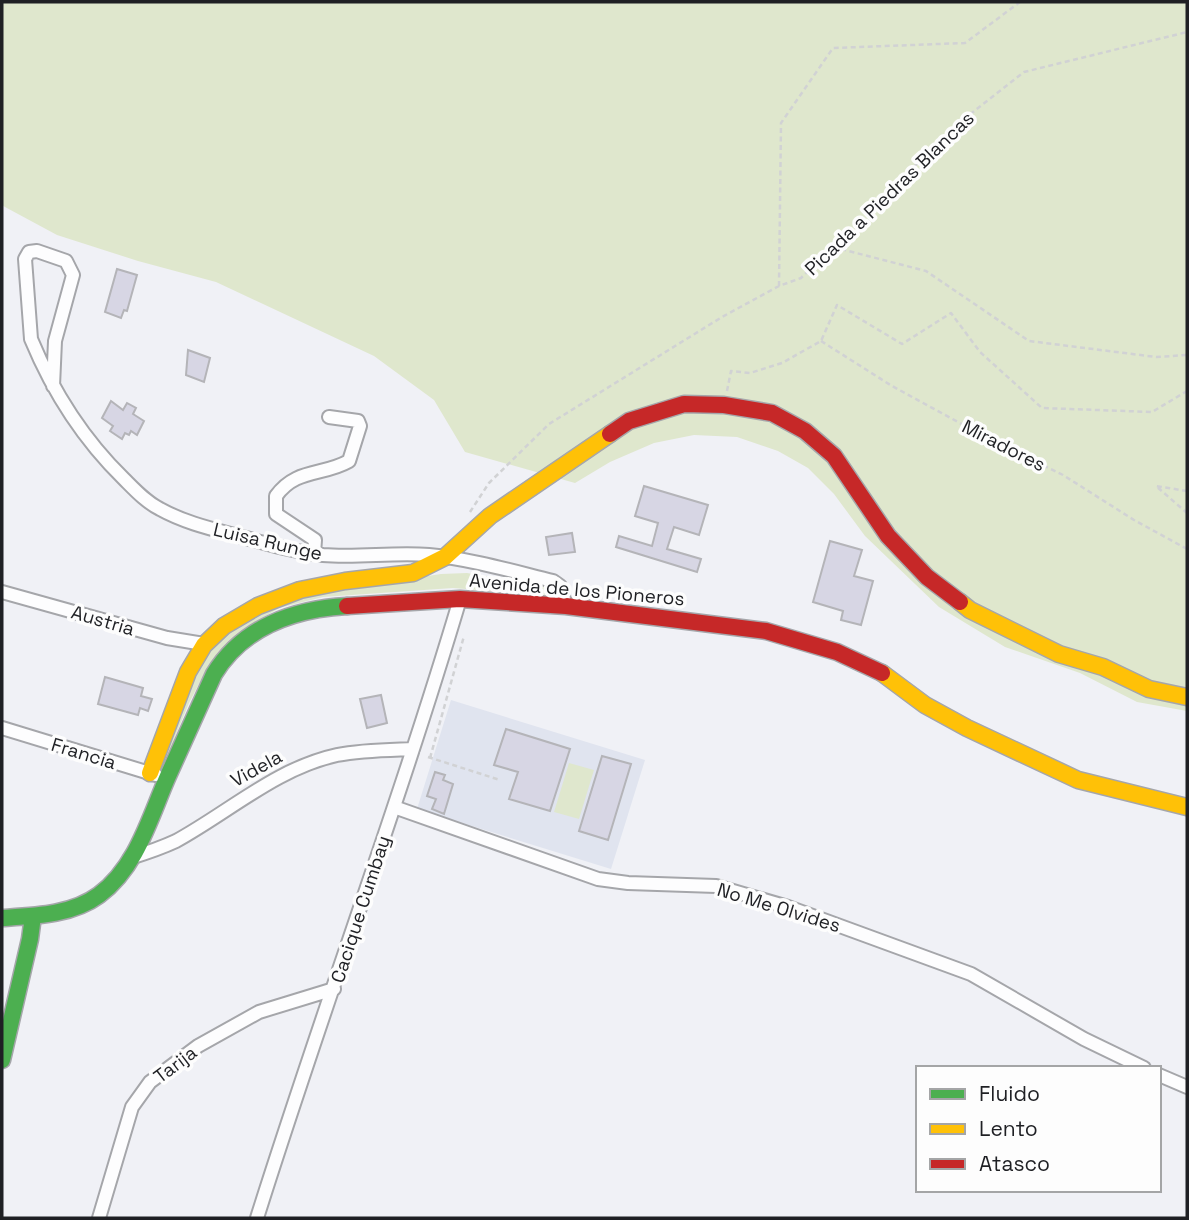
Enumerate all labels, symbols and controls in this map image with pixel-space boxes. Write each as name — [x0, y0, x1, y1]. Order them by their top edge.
street label: Picada a Piedras Blancas — [799, 106, 979, 281]
street label: Miradores — [958, 414, 1050, 477]
street label: Luisa Runge — [211, 517, 325, 566]
street label: Avenida de los Pioneros — [468, 568, 686, 611]
street label: Austria — [68, 600, 138, 641]
street label: Francia — [48, 732, 119, 775]
street label: Videla — [226, 744, 287, 793]
street label: Cacique Cumbay — [325, 832, 396, 986]
street label: No Me Olvides — [714, 877, 844, 938]
street label: Tarija — [149, 1040, 202, 1089]
legend — [916, 1066, 1161, 1192]
text: Fluido — [979, 1080, 1040, 1107]
text: Lento — [979, 1115, 1038, 1142]
text: Atasco — [979, 1150, 1050, 1177]

